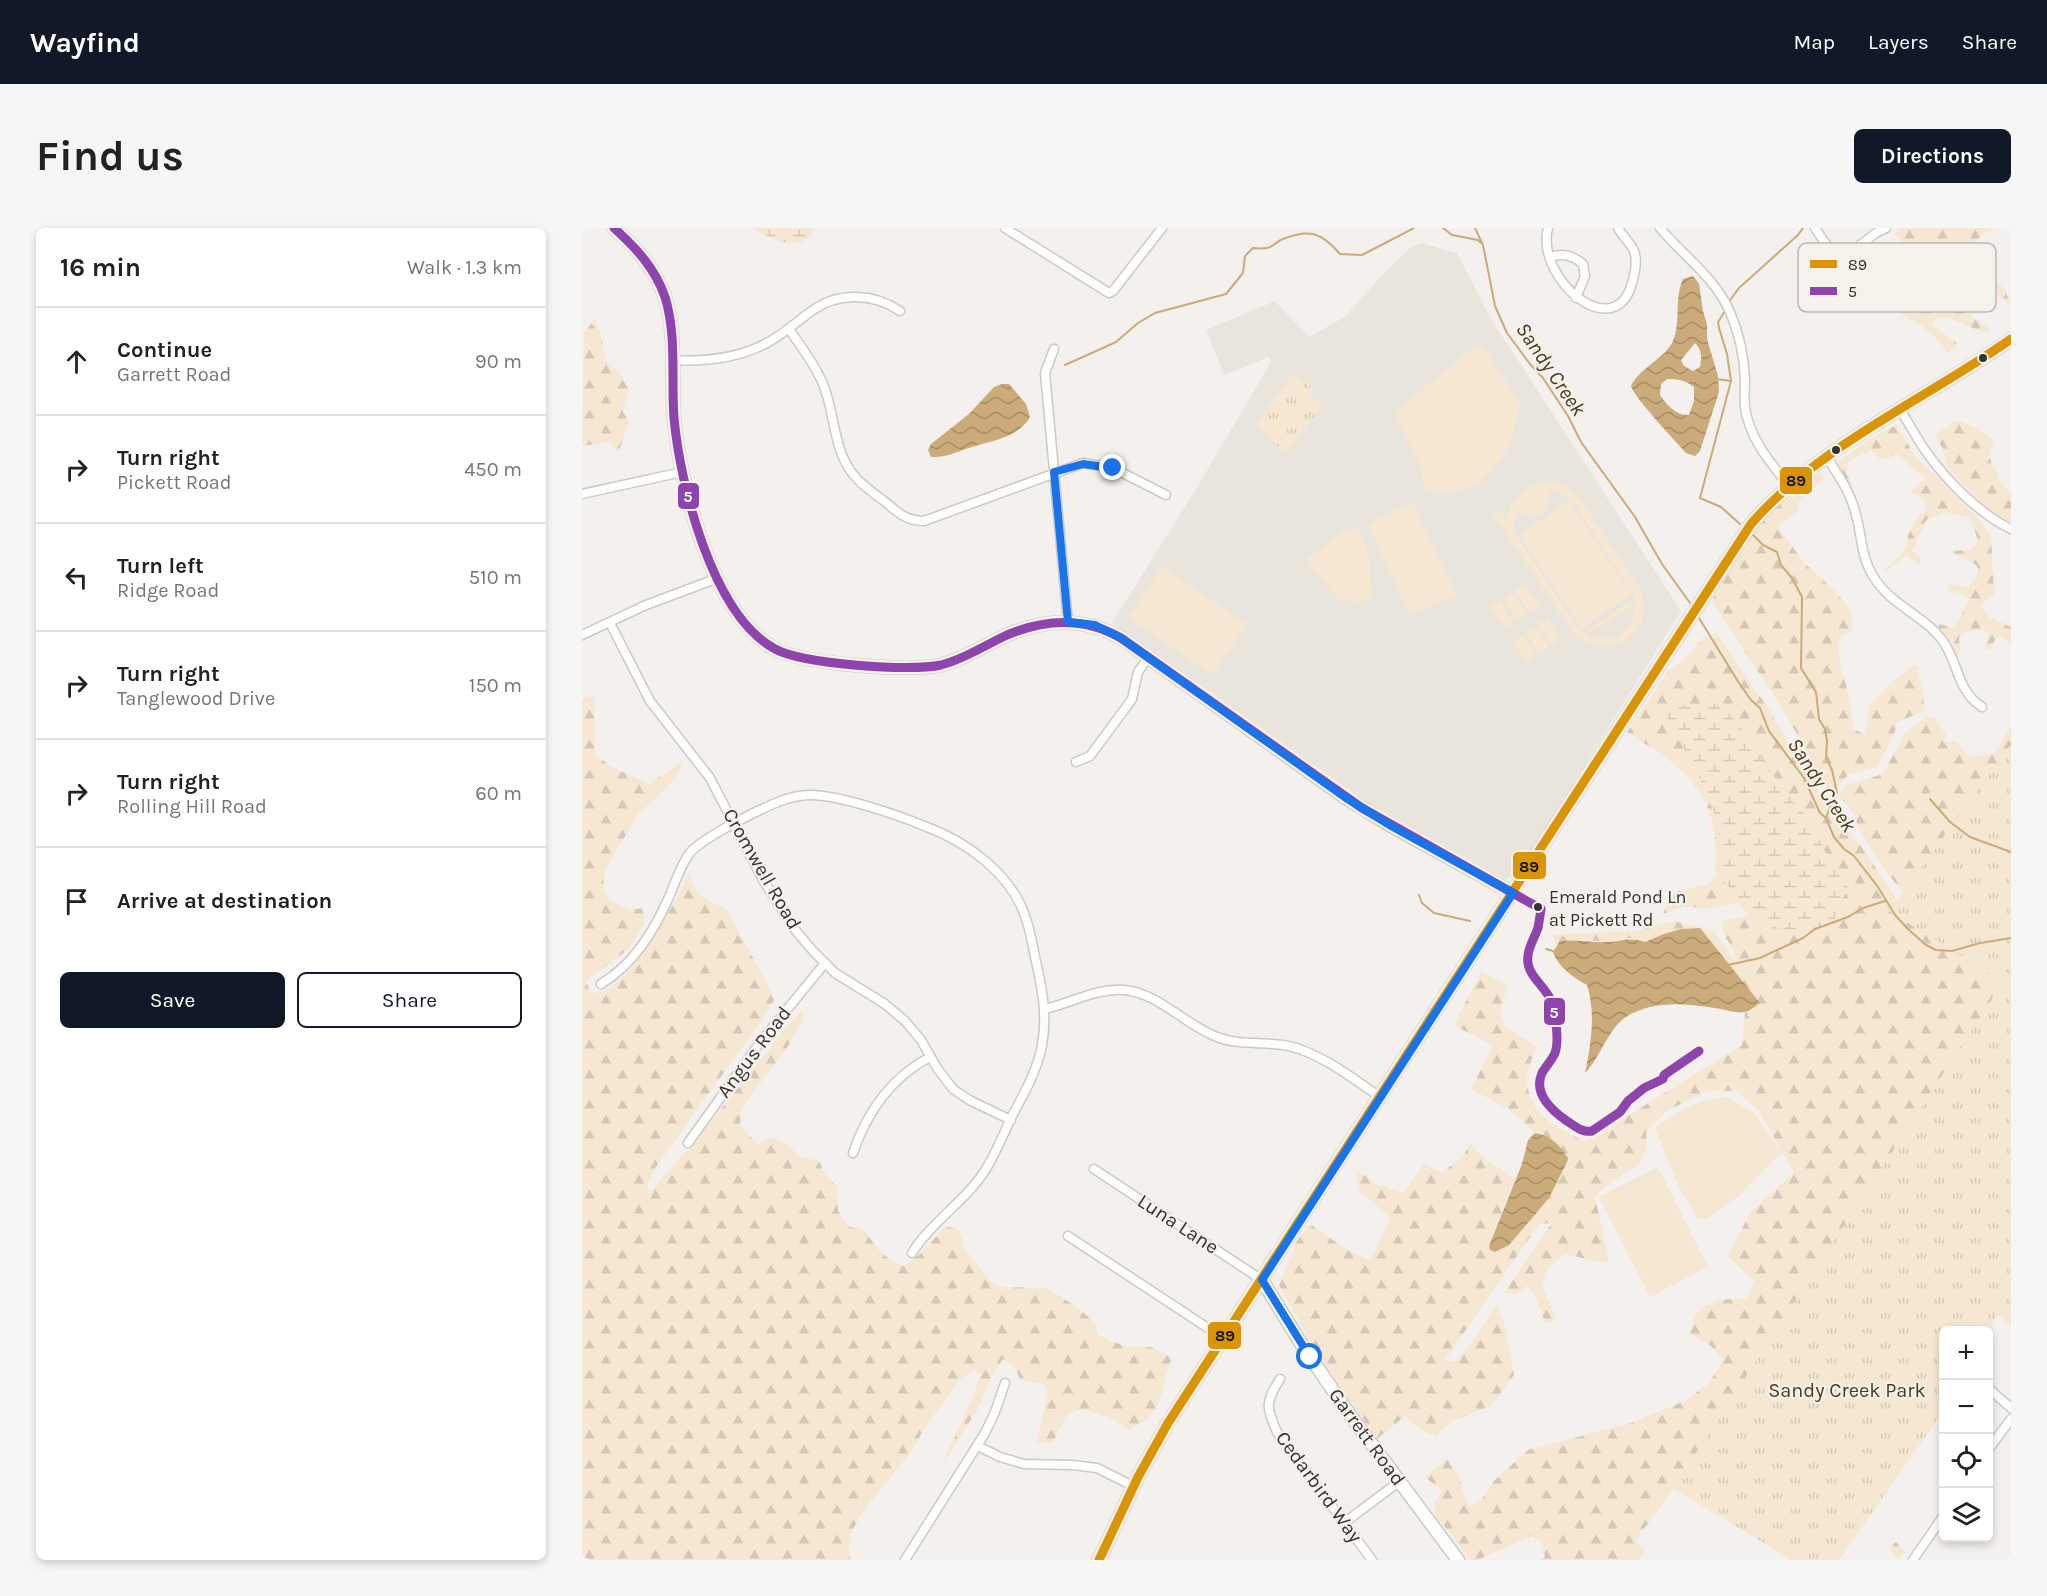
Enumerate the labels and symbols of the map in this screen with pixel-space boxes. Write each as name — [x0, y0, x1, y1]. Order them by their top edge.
legend — [1798, 243, 1996, 312]
text: 89 — [1848, 255, 1867, 274]
text: 5 — [1848, 282, 1857, 301]
water label: Sandy Creek — [1511, 318, 1591, 420]
unlabelled marker — [1977, 352, 1989, 364]
unlabelled marker — [1830, 444, 1842, 456]
route end — [1099, 454, 1125, 480]
line badge: 89 — [1779, 466, 1813, 495]
text: 89 — [1786, 471, 1806, 490]
line badge: 5 — [677, 482, 700, 510]
text: 5 — [683, 487, 693, 506]
water label: Sandy Creek — [1783, 734, 1861, 837]
street label: Cromwell Road — [718, 804, 806, 934]
line badge: 89 — [1512, 851, 1547, 880]
text: 89 — [1519, 857, 1539, 876]
place label: Emerald Pond Ln at Pickett Rd — [1549, 886, 1686, 931]
marker: Emerald Pond Ln at Pickett Rd — [1532, 901, 1544, 913]
line badge: 5 — [1543, 997, 1566, 1026]
street label: Angus Road — [712, 1002, 796, 1102]
text: 5 — [1549, 1003, 1559, 1022]
street label: Luna Lane — [1133, 1189, 1223, 1259]
line badge: 89 — [1207, 1321, 1242, 1350]
text: 89 — [1215, 1326, 1235, 1345]
route start — [1296, 1343, 1322, 1369]
park label: Sandy Creek Park — [1768, 1379, 1926, 1402]
street label: Garrett Road — [1324, 1384, 1410, 1490]
street label: Cedarbird Way — [1271, 1427, 1367, 1547]

